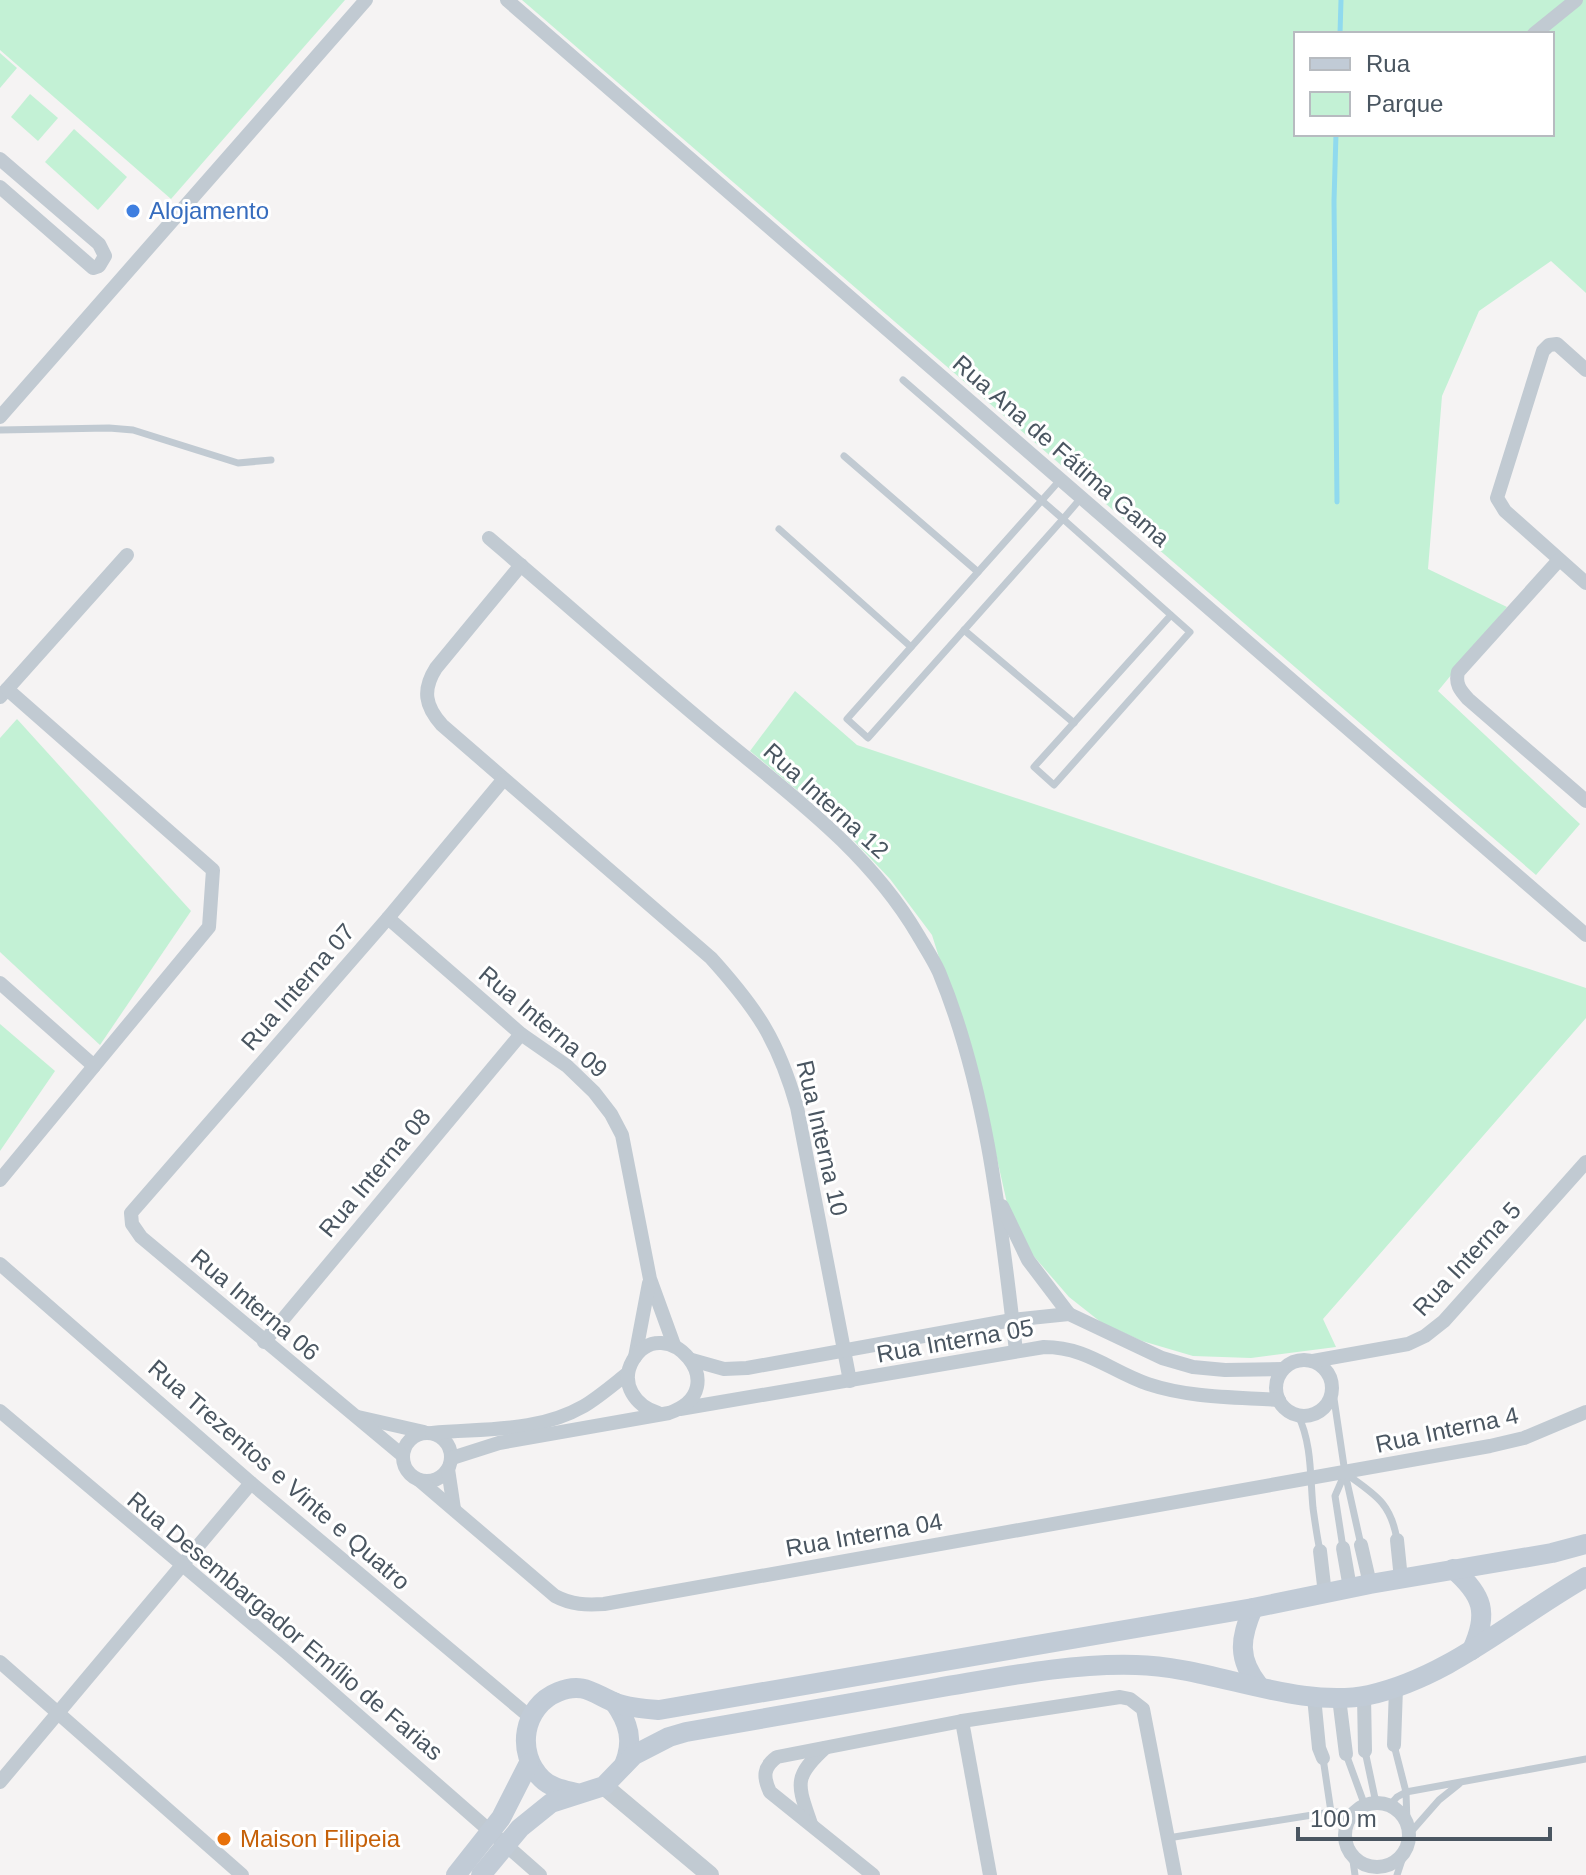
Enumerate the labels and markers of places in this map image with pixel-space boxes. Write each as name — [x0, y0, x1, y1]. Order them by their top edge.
place label: Alojamento — [149, 197, 269, 224]
marker: Alojamento — [124, 202, 142, 220]
place label: Maison Filipeia — [240, 1825, 401, 1852]
marker: Maison Filipeia — [215, 1830, 233, 1848]

